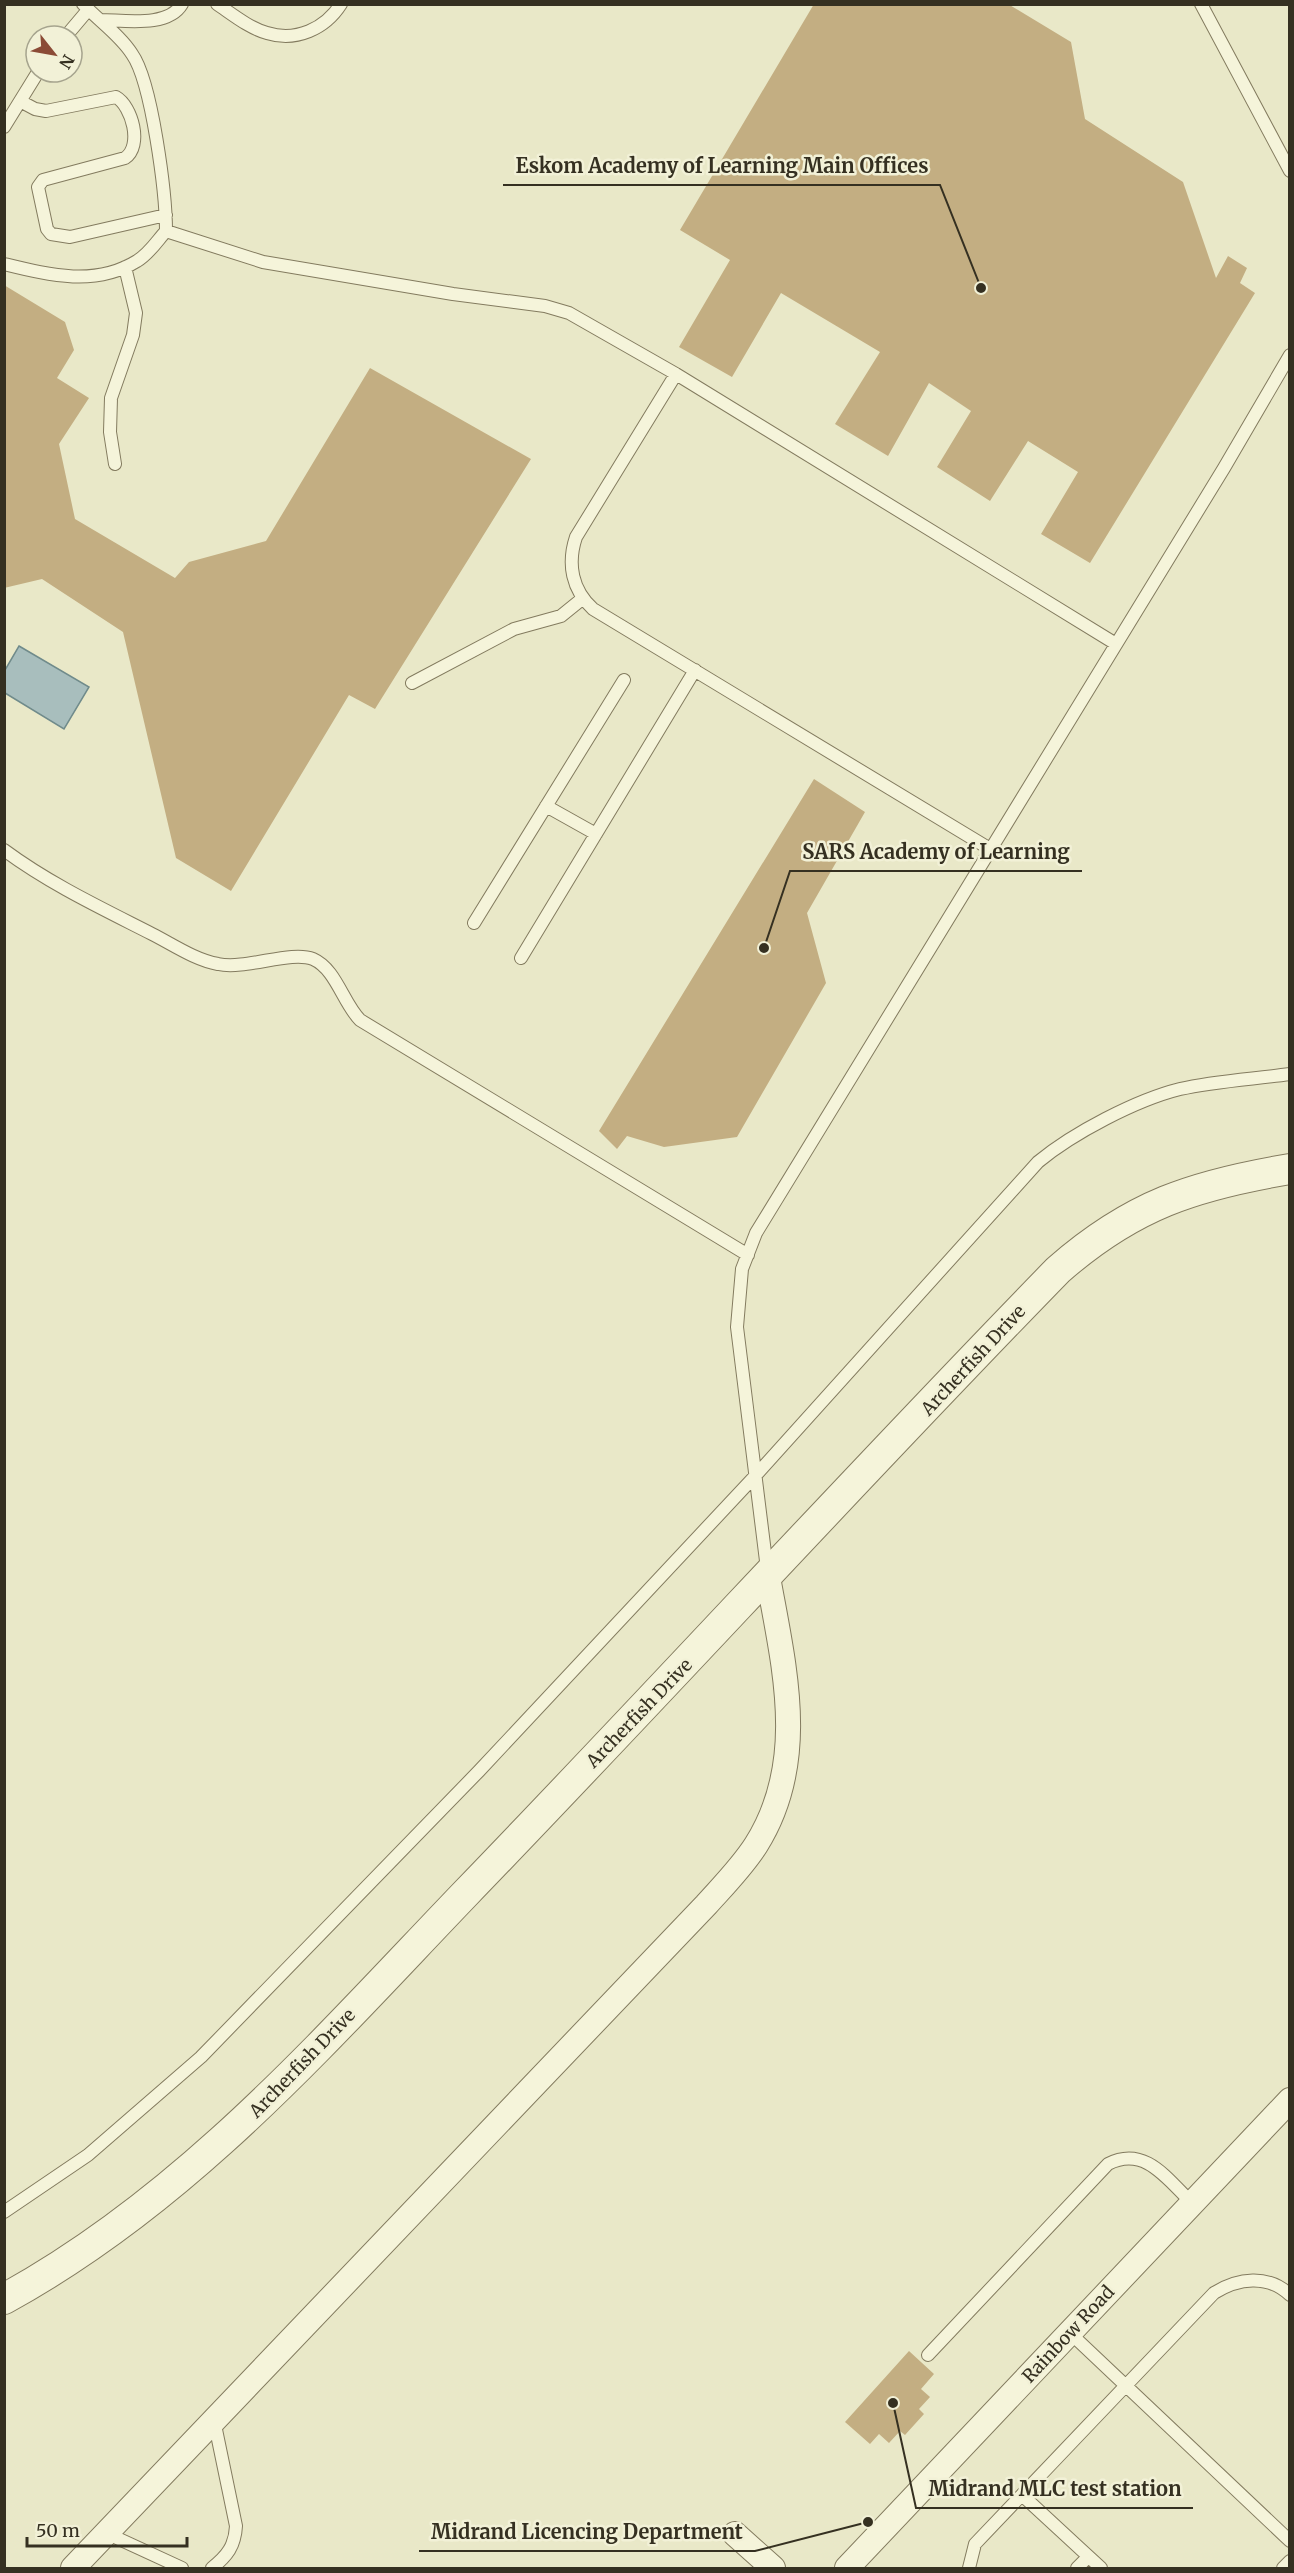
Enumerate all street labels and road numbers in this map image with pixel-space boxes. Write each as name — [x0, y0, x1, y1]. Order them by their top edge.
street label: Archerfish Drive — [915, 1300, 1030, 1421]
street label: Archerfish Drive — [580, 1654, 697, 1773]
street label: Archerfish Drive — [243, 2004, 360, 2123]
street label: Rainbow Road — [1017, 2280, 1119, 2387]

